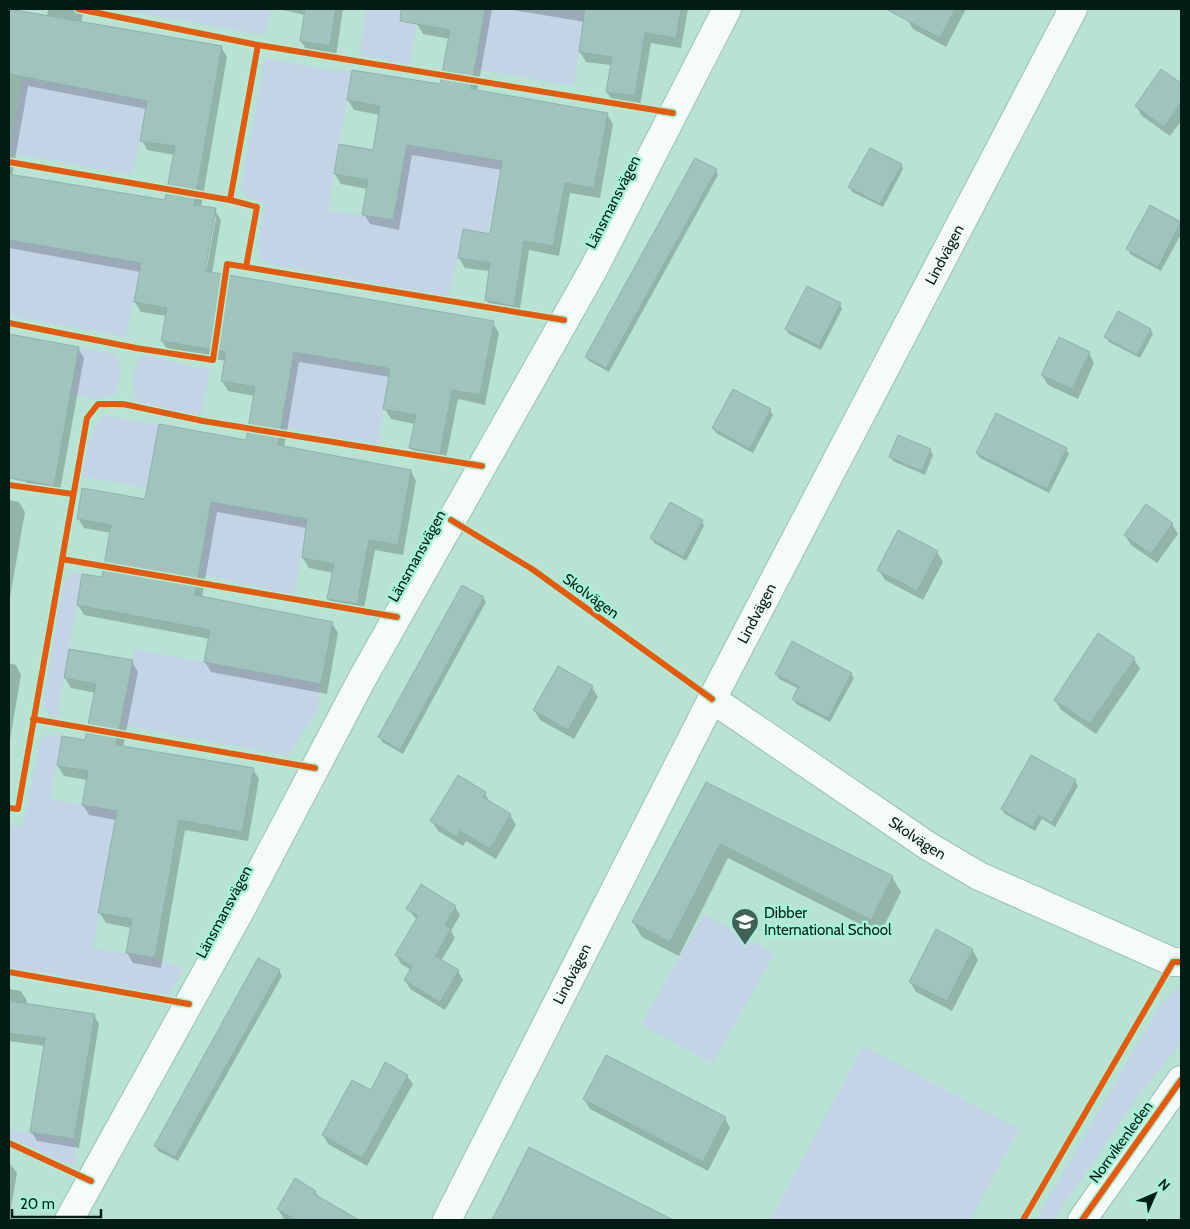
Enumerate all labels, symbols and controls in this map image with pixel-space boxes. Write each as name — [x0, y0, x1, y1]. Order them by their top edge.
street label: Länsmansvägen — [582, 152, 644, 252]
street label: Lindvägen — [921, 221, 968, 288]
street label: Länsmansvägen — [384, 507, 450, 605]
street label: Skolvägen — [560, 570, 622, 622]
street label: Lindvägen — [734, 580, 780, 647]
street label: Skolvägen — [885, 813, 949, 863]
street label: Länsmansvägen — [192, 863, 256, 961]
place label: Dibber International School — [764, 904, 892, 939]
school or university icon: Dibber International School — [730, 907, 760, 946]
street label: Lindvägen — [549, 941, 595, 1007]
street label: Norrvikenleden — [1085, 1098, 1157, 1186]
north arrow — [1130, 1169, 1180, 1219]
text: N — [1154, 1175, 1174, 1195]
scale bar — [12, 1186, 101, 1218]
text: 20 m — [20, 1195, 55, 1213]

